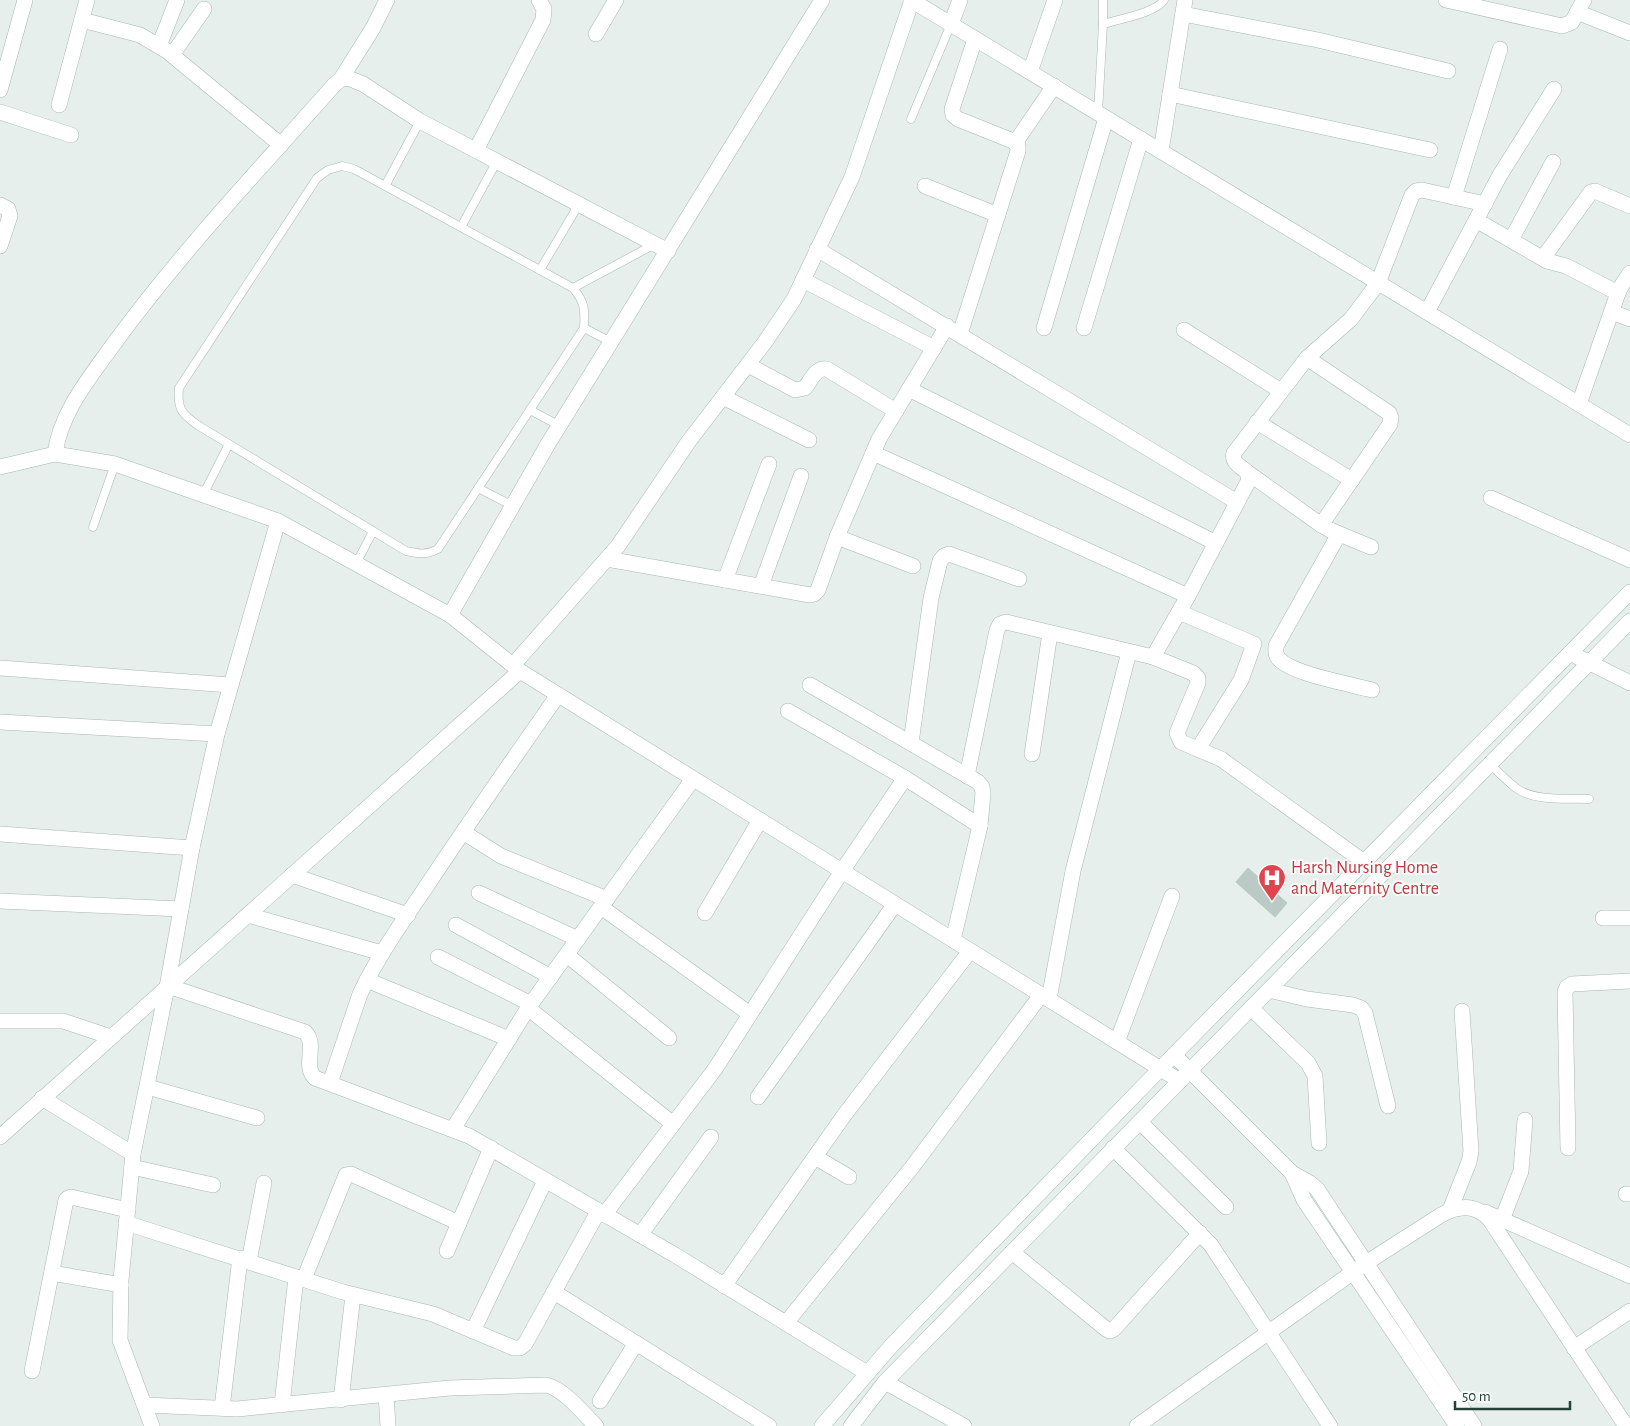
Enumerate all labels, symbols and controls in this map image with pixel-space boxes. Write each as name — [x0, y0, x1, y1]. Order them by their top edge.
place label: Harsh Nursing Home and Maternity Centre — [1291, 859, 1439, 898]
hospital icon: Harsh Nursing Home and Maternity Centre — [1257, 863, 1287, 902]
scale bar — [1455, 1378, 1570, 1410]
text: 50 m — [1462, 1389, 1491, 1404]

